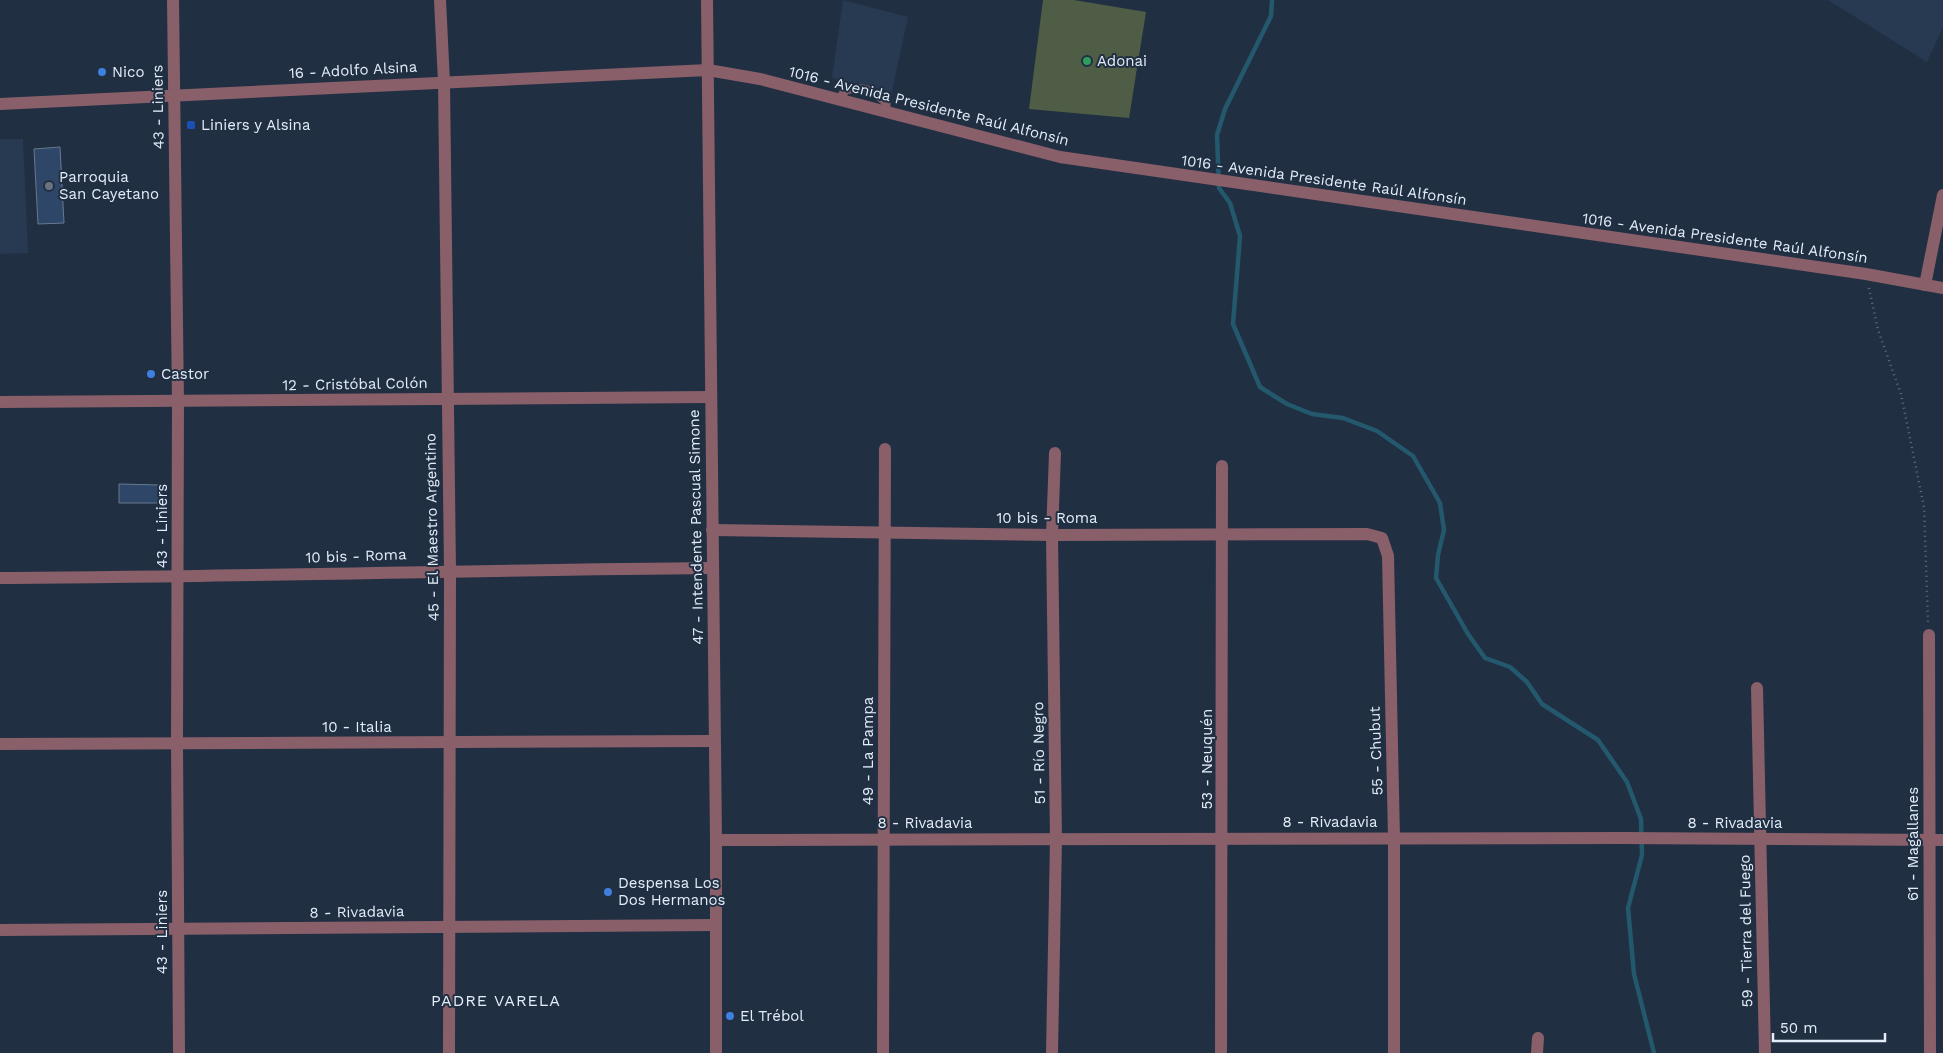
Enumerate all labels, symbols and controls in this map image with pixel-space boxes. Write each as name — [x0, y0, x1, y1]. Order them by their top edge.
place label: Adonai — [1097, 52, 1147, 70]
marker: Adonai — [1081, 55, 1093, 67]
street label: 16 - Adolfo Alsina — [288, 58, 418, 82]
street label: 1016 - Avenida Presidente Raúl Alfonsín — [787, 62, 1071, 150]
place label: Nico — [112, 63, 144, 81]
street label: 43 - Liniers — [148, 65, 168, 149]
marker: Nico — [96, 66, 108, 78]
place label: Liniers y Alsina — [201, 116, 311, 134]
marker: Liniers y Alsina — [185, 119, 197, 131]
street label: 1016 - Avenida Presidente Raúl Alfonsín — [1180, 151, 1468, 209]
place label: Parroquia San Cayetano — [59, 168, 159, 203]
marker: Parroquia San Cayetano — [43, 180, 55, 192]
street label: 1016 - Avenida Presidente Raúl Alfonsín — [1581, 209, 1869, 267]
place label: Castor — [161, 365, 209, 383]
marker: Castor — [145, 368, 157, 380]
street label: 12 - Cristóbal Colón — [282, 374, 428, 394]
street label: 47 - Intendente Pascual Simone — [685, 409, 707, 645]
street label: 45 - El Maestro Argentino — [421, 433, 443, 621]
street label: 43 - Liniers — [153, 484, 171, 568]
street label: 10 bis - Roma — [997, 509, 1098, 527]
street label: 10 bis - Roma — [305, 545, 407, 567]
street label: 49 - La Pampa — [859, 696, 877, 805]
street label: 51 - Río Negro — [1029, 701, 1049, 805]
street label: 55 - Chubut — [1365, 705, 1387, 796]
street label: 53 - Neuquén — [1198, 709, 1216, 809]
street label: 10 - Italia — [322, 718, 392, 736]
street label: 61 - Magallanes — [1904, 787, 1922, 901]
street label: 8 - Rivadavia — [1282, 813, 1378, 831]
street label: 8 - Rivadavia — [877, 814, 973, 832]
street label: 8 - Rivadavia — [1687, 814, 1783, 832]
street label: 59 - Tierra del Fuego — [1736, 854, 1756, 1008]
place label: Despensa Los Dos Hermanos — [618, 874, 726, 909]
marker: Despensa Los Dos Hermanos — [602, 886, 614, 898]
street label: 43 - Liniers — [153, 890, 171, 974]
street label: 8 - Rivadavia — [309, 902, 405, 922]
district label: PADRE VARELA — [431, 991, 561, 1010]
place label: El Trébol — [740, 1007, 804, 1025]
marker: El Trébol — [724, 1010, 736, 1022]
scale bar — [1773, 1010, 1886, 1042]
text: 50 m — [1780, 1019, 1817, 1037]

